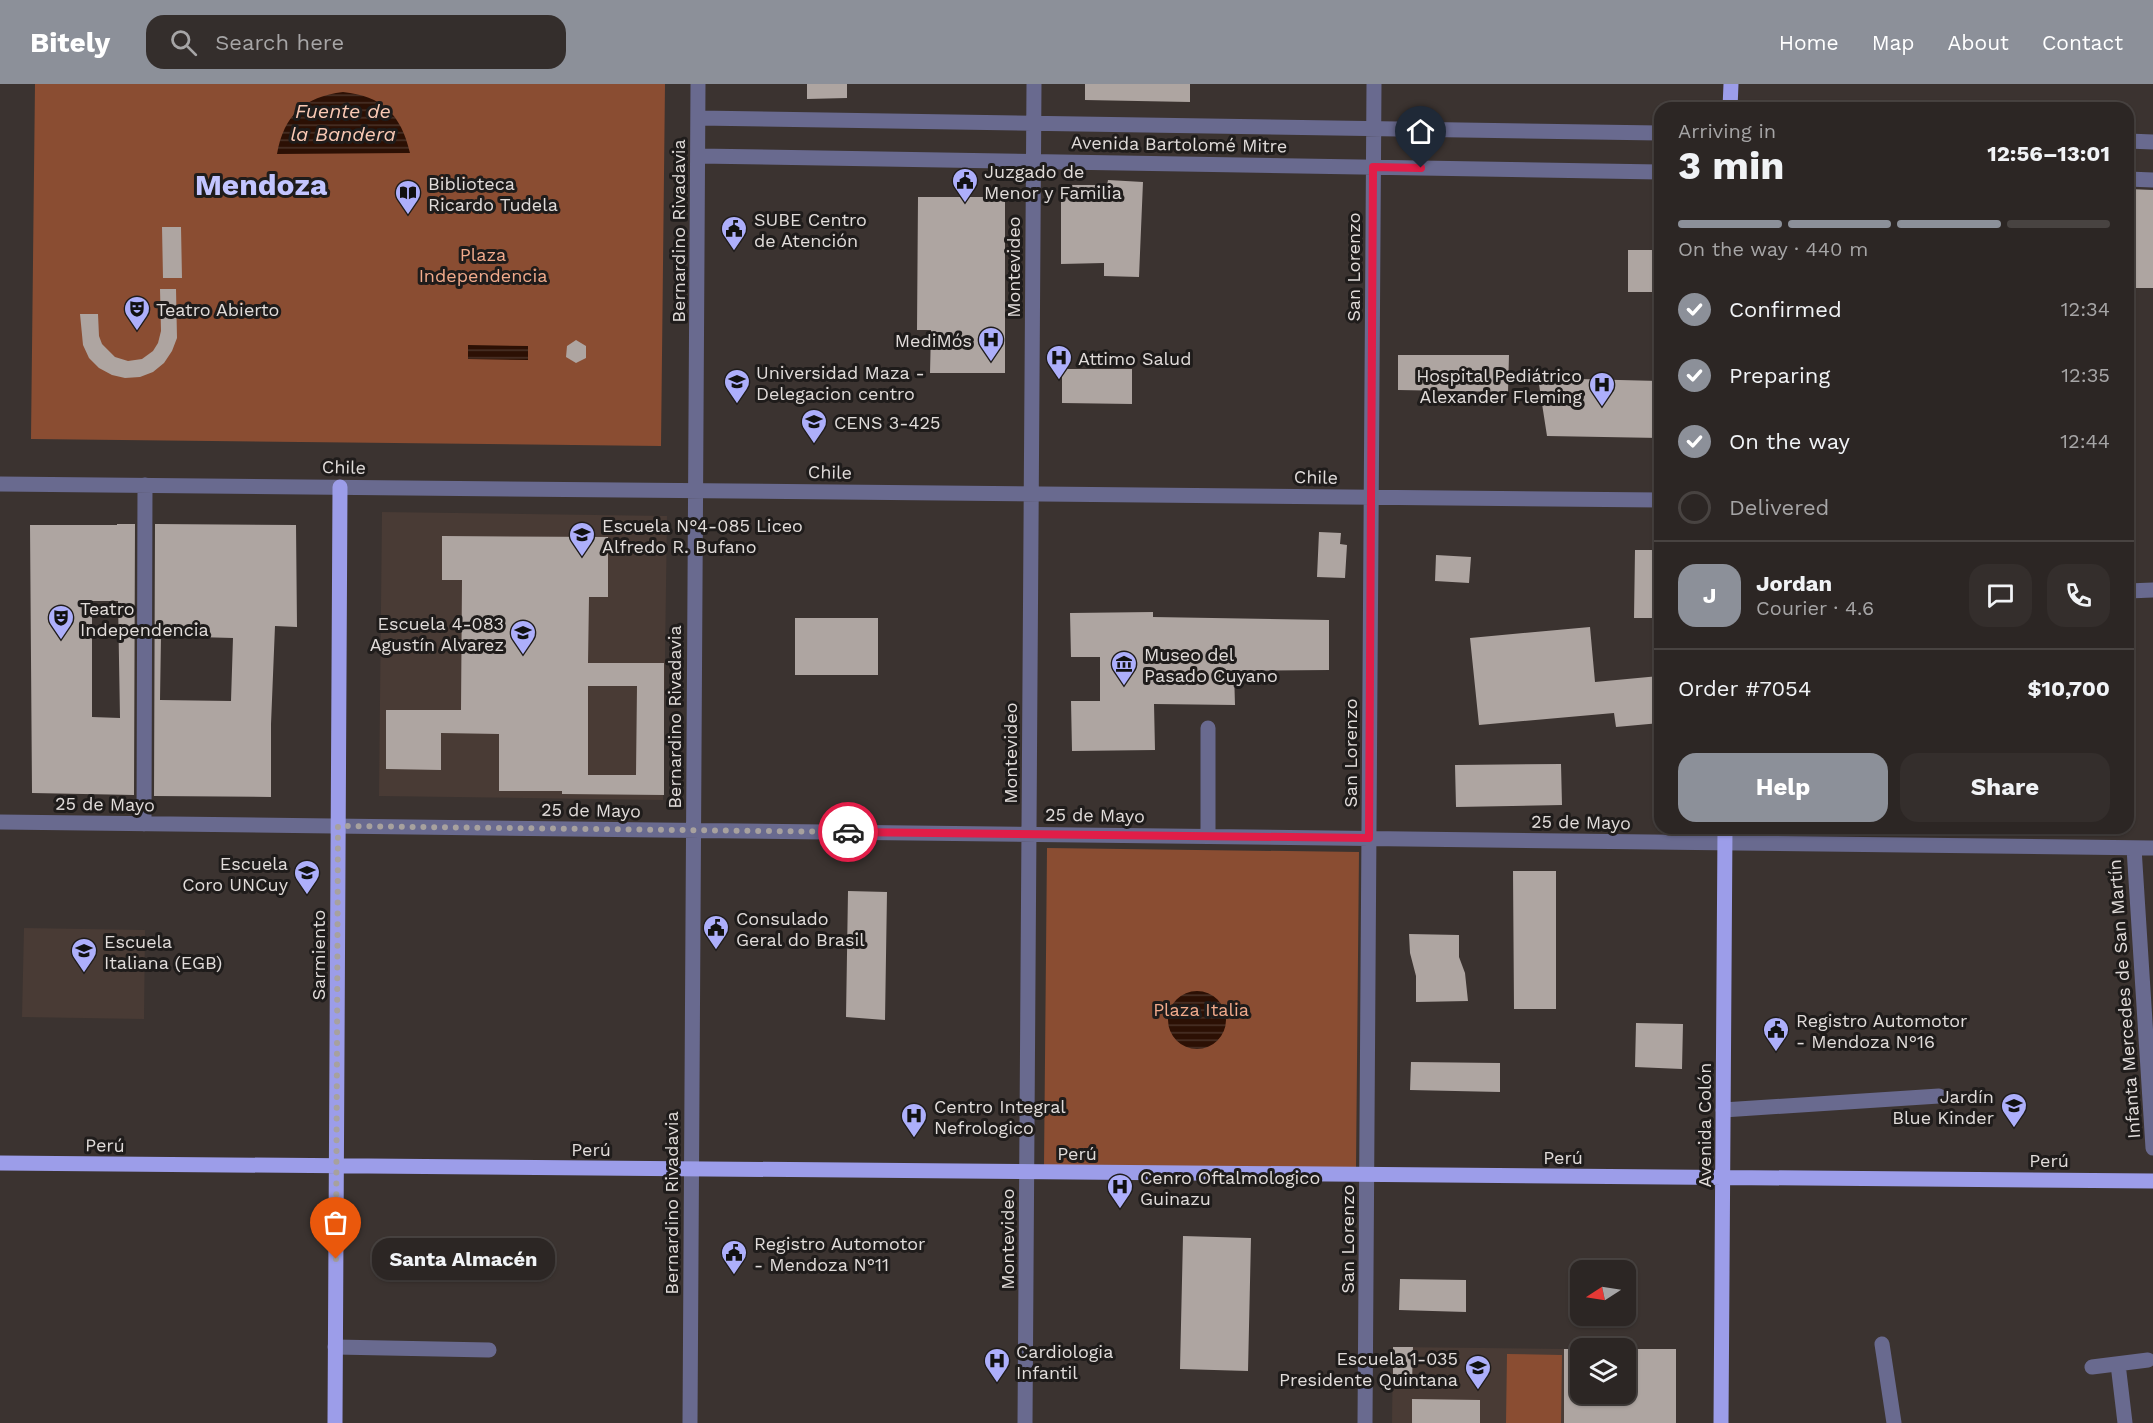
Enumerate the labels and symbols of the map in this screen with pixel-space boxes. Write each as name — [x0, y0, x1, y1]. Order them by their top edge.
water label: Fuente de la Bandera — [290, 99, 396, 146]
pin — [1395, 106, 1446, 168]
street label: Avenida Bartolomé Mitre — [1071, 132, 1287, 156]
street label: Bernardino Rivadavia — [668, 139, 689, 323]
place label: Juzgado de Menor y Familia — [984, 161, 1122, 203]
public building icon: Juzgado de Menor y Familia — [950, 166, 980, 204]
district label: Mendoza — [195, 167, 328, 202]
place label: Biblioteca Ricardo Tudela — [428, 173, 558, 215]
library icon: Biblioteca Ricardo Tudela — [393, 178, 423, 216]
place label: SUBE Centro de Atención — [754, 209, 867, 251]
street label: San Lorenzo — [1343, 213, 1364, 321]
public building icon: SUBE Centro de Atención — [719, 214, 749, 252]
street label: Montevideo — [1003, 216, 1024, 318]
park label: Plaza Independencia — [419, 244, 547, 286]
theatre icon: Teatro Abierto — [122, 294, 152, 332]
place label: Teatro Abierto — [156, 299, 279, 320]
hospital icon: MediMós — [976, 325, 1006, 363]
place label: MediMós — [895, 330, 972, 351]
hospital icon: Attimo Salud — [1044, 343, 1074, 381]
place label: Attimo Salud — [1078, 348, 1192, 369]
place label: Universidad Maza - Delegacion centro — [756, 362, 925, 404]
place label: Hospital Pediátrico Alexander Fleming — [1416, 365, 1582, 407]
school or university icon: Universidad Maza - Delegacion centro — [722, 367, 752, 405]
hospital icon: Hospital Pediátrico Alexander Fleming — [1587, 370, 1617, 408]
school or university icon: CENS 3-425 — [799, 407, 829, 445]
place label: CENS 3-425 — [834, 412, 940, 433]
street label: Chile — [322, 456, 366, 478]
street label: Chile — [808, 461, 852, 483]
street label: Chile — [1294, 466, 1338, 488]
place label: Escuela N°4-085 Liceo Alfredo R. Bufano — [602, 515, 803, 557]
school or university icon: Escuela N°4-085 Liceo Alfredo R. Bufano — [567, 520, 597, 558]
place label: Teatro Independencia — [80, 598, 209, 640]
theatre icon: Teatro Independencia — [46, 603, 76, 641]
place label: Escuela 4-083 Agustín Alvarez — [370, 613, 504, 655]
school or university icon: Escuela 4-083 Agustín Alvarez — [508, 618, 538, 656]
street label: Bernardino Rivadavia — [664, 625, 685, 809]
place label: Museo del Pasado Cuyano — [1144, 644, 1278, 686]
museum icon: Museo del Pasado Cuyano — [1109, 649, 1139, 687]
street label: San Lorenzo — [1340, 699, 1361, 807]
street label: Montevideo — [1000, 702, 1021, 804]
street label: 25 de Mayo — [55, 793, 155, 815]
street label: 25 de Mayo — [541, 799, 641, 821]
courier — [818, 802, 878, 862]
street label: 25 de Mayo — [1045, 804, 1145, 826]
street label: 25 de Mayo — [1531, 811, 1631, 833]
place label: Escuela Coro UNCuy — [182, 853, 289, 895]
school or university icon: Escuela Coro UNCuy — [292, 858, 322, 896]
street label: Infanta Mercedes de San Martín — [2104, 858, 2144, 1140]
place label: Consulado Geral do Brasil — [736, 908, 865, 950]
street label: Sarmiento — [308, 910, 329, 1000]
public building icon: Consulado Geral do Brasil — [701, 913, 731, 951]
place label: Escuela Italiana (EGB) — [104, 931, 222, 973]
school or university icon: Escuela Italiana (EGB) — [69, 936, 99, 974]
park label: Plaza Italia — [1153, 999, 1249, 1020]
place label: Registro Automotor - Mendoza N°16 — [1796, 1010, 1967, 1052]
public building icon: Registro Automotor - Mendoza N°16 — [1761, 1015, 1791, 1053]
street label: Avenida Colón — [1694, 1063, 1715, 1187]
place label: Jardín Blue Kinder — [1892, 1086, 1994, 1128]
school or university icon: Jardín Blue Kinder — [1999, 1091, 2029, 1129]
place label: Centro Integral Nefrologico — [934, 1096, 1066, 1138]
hospital icon: Centro Integral Nefrologico — [899, 1101, 929, 1139]
street label: Bernardino Rivadavia — [661, 1111, 682, 1295]
street label: Perú — [85, 1134, 125, 1156]
street label: Perú — [571, 1139, 611, 1160]
street label: Perú — [1057, 1143, 1097, 1164]
street label: Perú — [1543, 1147, 1583, 1168]
street label: Perú — [2029, 1150, 2069, 1171]
place label: Cenro Oftalmologico Guinazu — [1140, 1167, 1320, 1209]
hospital icon: Cenro Oftalmologico Guinazu — [1105, 1172, 1135, 1210]
street label: San Lorenzo — [1337, 1185, 1358, 1293]
street label: Montevideo — [997, 1188, 1018, 1290]
pin — [310, 1197, 361, 1259]
place label: Registro Automotor - Mendoza N°11 — [754, 1233, 925, 1275]
callout: Santa Almacén — [372, 1238, 555, 1280]
public building icon: Registro Automotor - Mendoza N°11 — [719, 1238, 749, 1276]
north arrow — [1570, 1260, 1636, 1326]
place label: Cardiologia Infantil — [1016, 1341, 1113, 1383]
hospital icon: Cardiologia Infantil — [982, 1346, 1012, 1384]
place label: Escuela 1-035 Presidente Quintana — [1279, 1348, 1458, 1390]
school or university icon: Escuela 1-035 Presidente Quintana — [1463, 1353, 1493, 1391]

